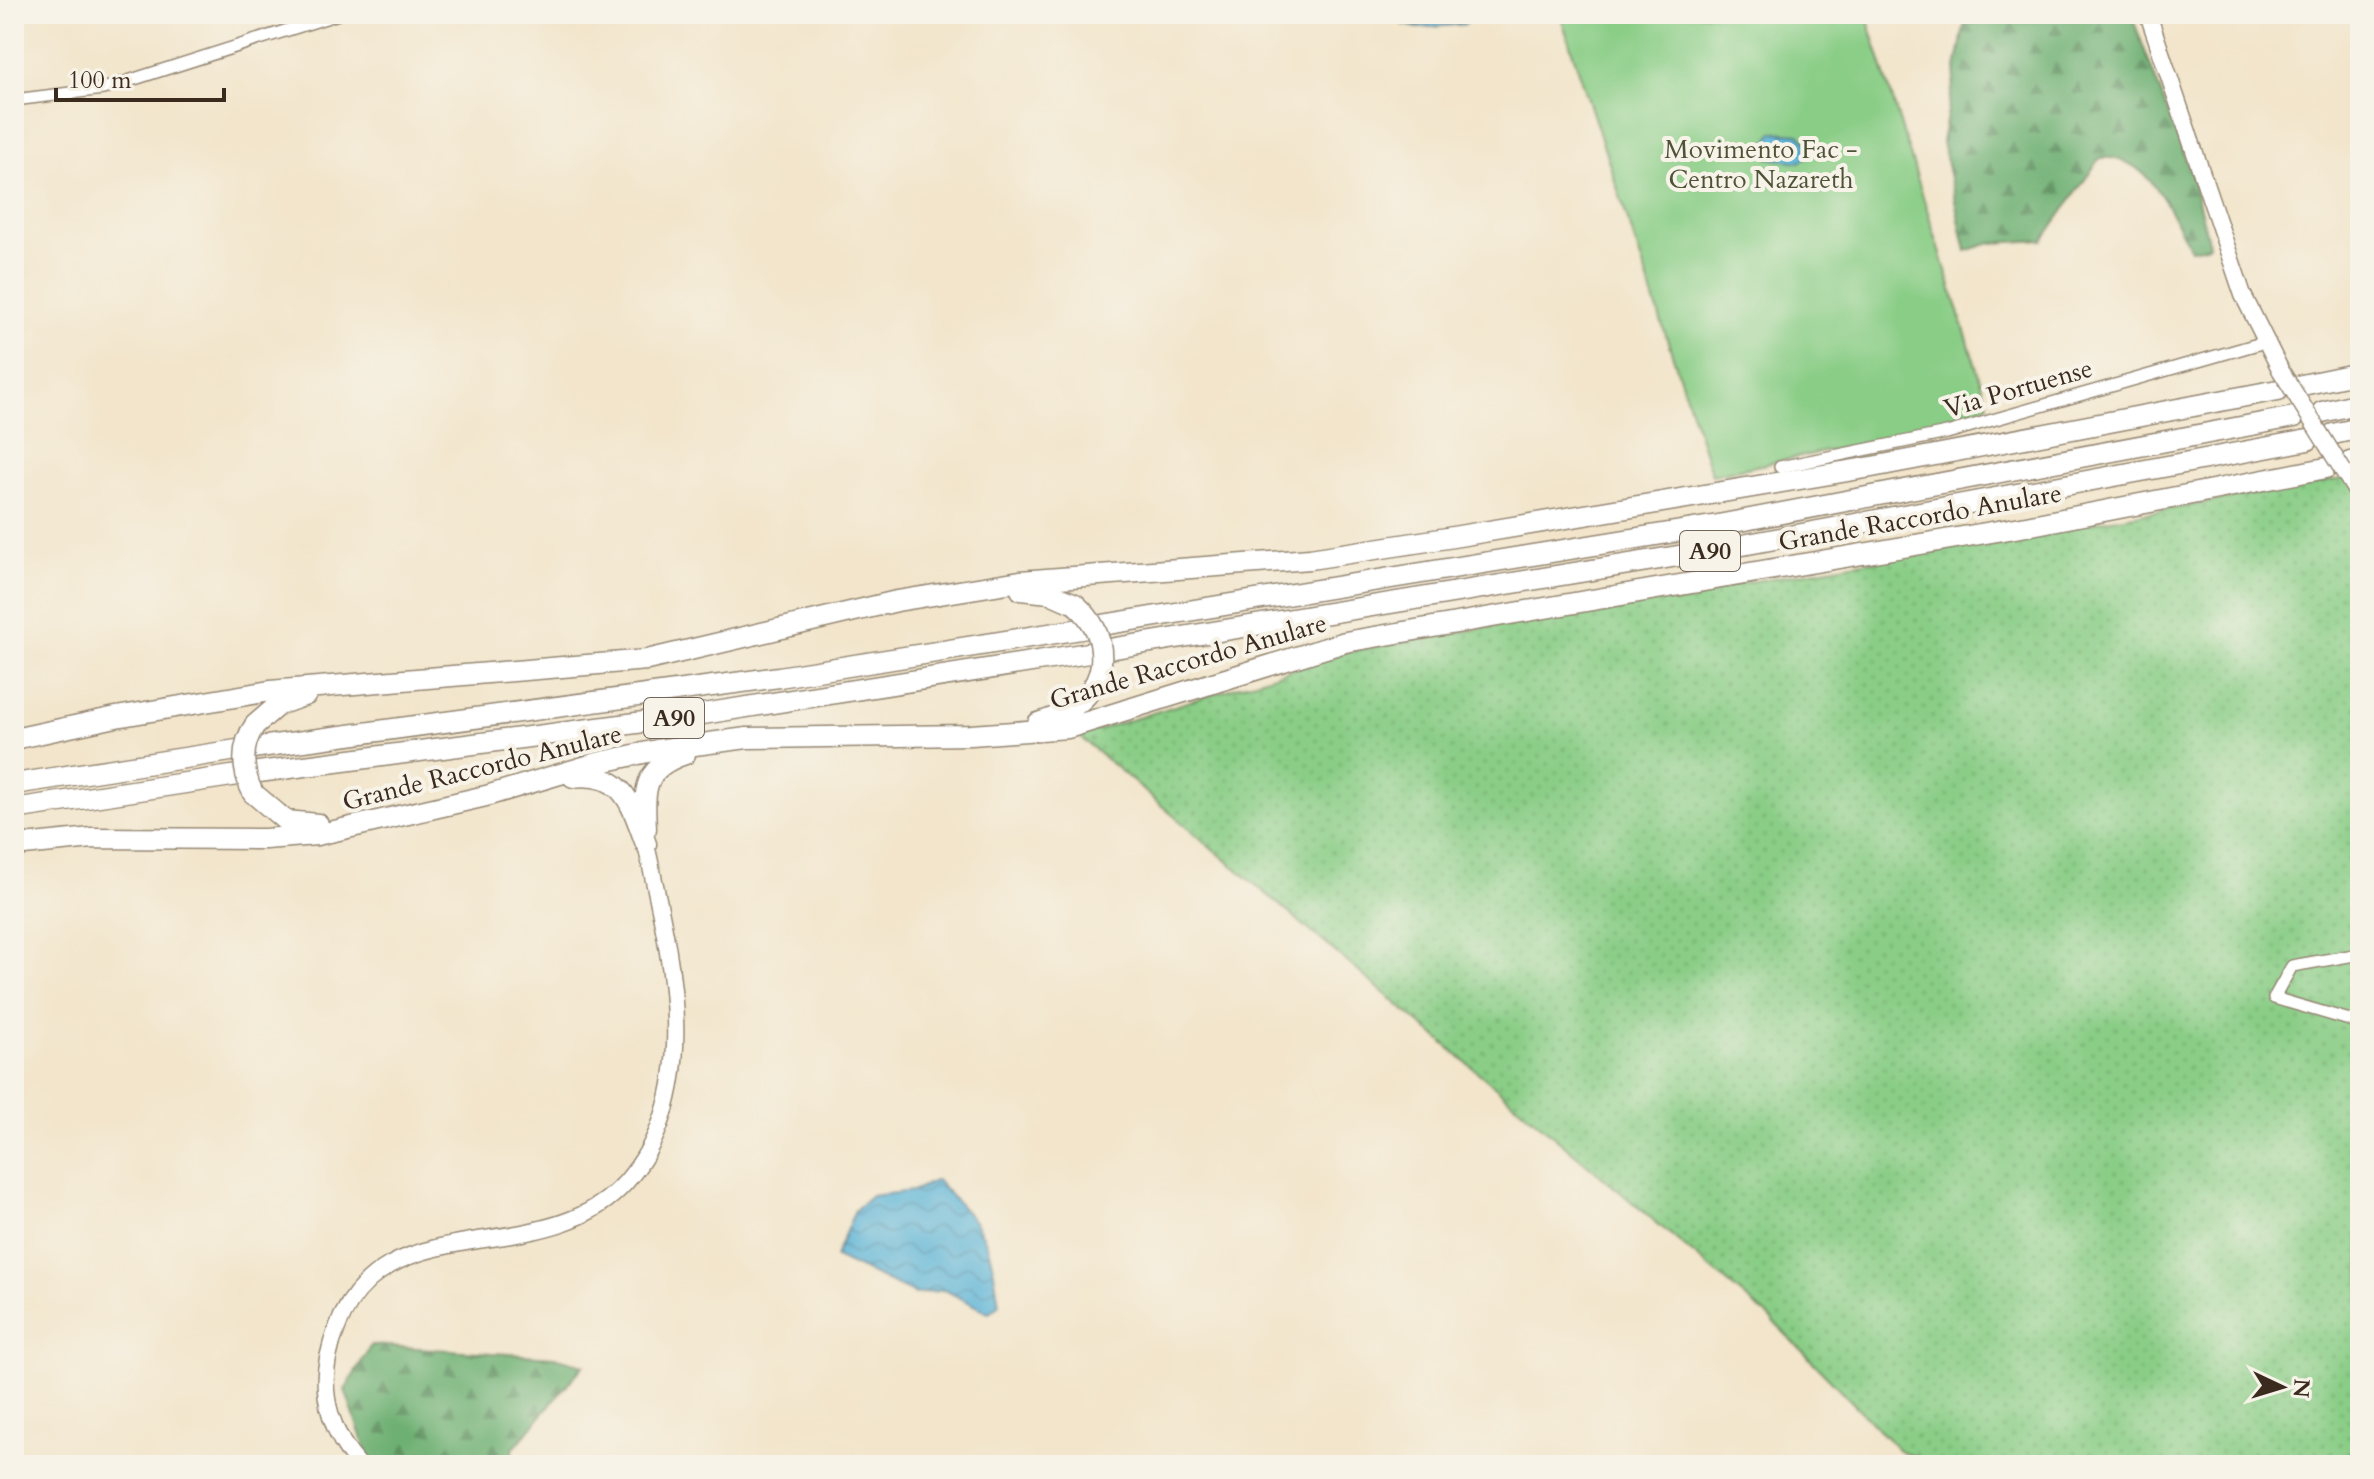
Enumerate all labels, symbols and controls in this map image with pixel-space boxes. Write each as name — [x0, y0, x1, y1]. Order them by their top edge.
scale bar — [56, 52, 224, 102]
text: 100 m — [68, 64, 132, 97]
park label: Movimento Fac - Centro Nazareth — [1664, 132, 1858, 197]
street label: Via Portuense — [1940, 351, 2097, 426]
street label: Grande Raccordo Anulare — [1776, 475, 2064, 560]
road number: A90 — [1680, 531, 1740, 571]
street label: Grande Raccordo Anulare — [1045, 605, 1331, 718]
road number: A90 — [644, 698, 704, 738]
street label: Grande Raccordo Anulare — [339, 716, 625, 819]
north arrow — [2242, 1347, 2322, 1427]
text: N — [2285, 1378, 2317, 1399]

